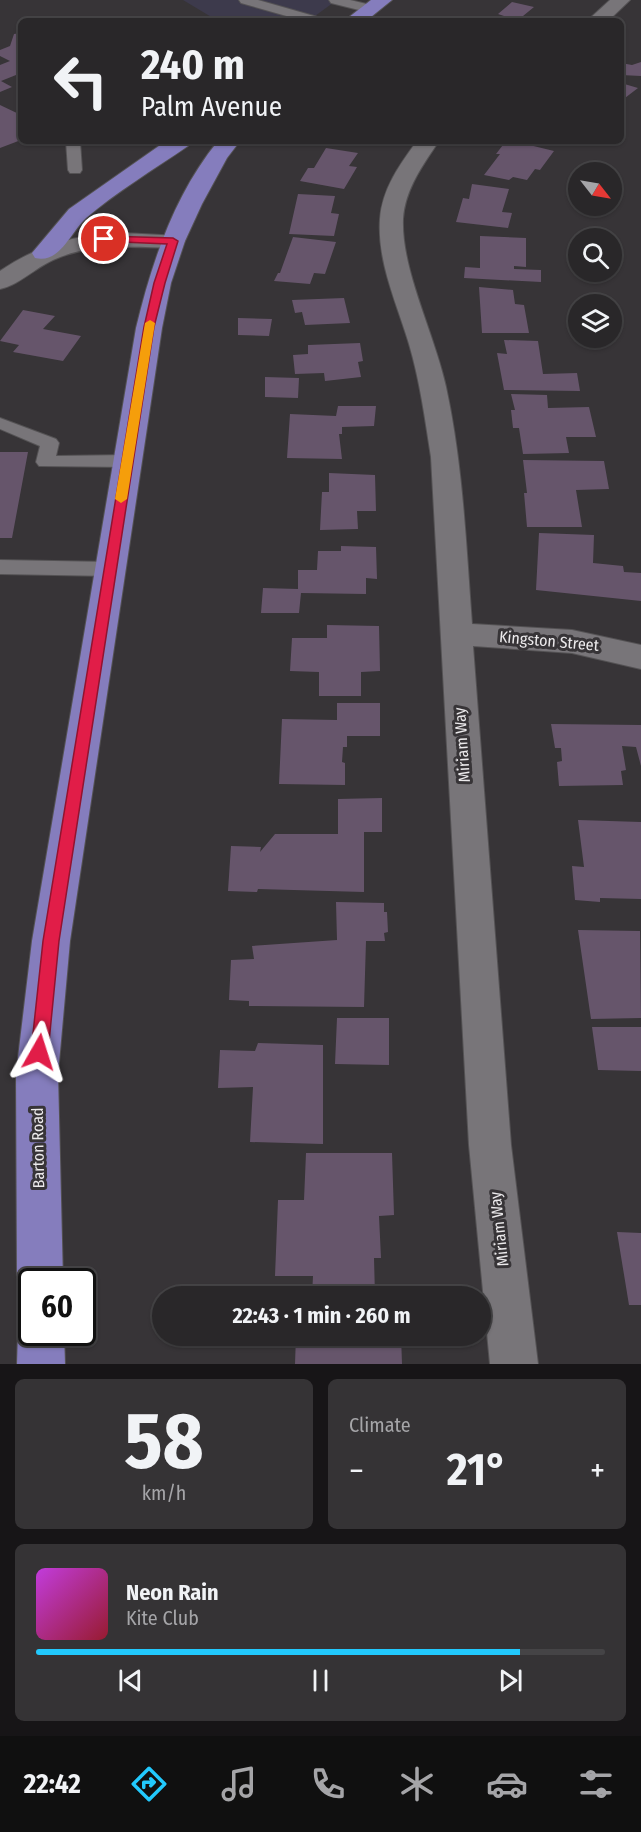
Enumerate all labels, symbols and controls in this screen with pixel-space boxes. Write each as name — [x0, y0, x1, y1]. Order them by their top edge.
text: 240 m — [141, 40, 245, 90]
icon: left — [42, 42, 120, 120]
text: Palm Avenue — [141, 91, 282, 123]
north arrow — [568, 162, 622, 216]
map controls — [568, 162, 622, 348]
pin — [78, 213, 129, 264]
icon: arrive — [87, 222, 120, 255]
button: search — [568, 228, 622, 282]
button: layers — [568, 294, 622, 348]
street label: Kingston Street — [498, 627, 600, 655]
street label: Miriam Way — [450, 706, 474, 783]
position arrow — [7, 1020, 71, 1084]
street label: Barton Road — [28, 1107, 48, 1189]
street label: Miriam Way — [486, 1190, 512, 1267]
speed limit sign: 60 — [18, 1268, 96, 1346]
text: 22:43 · 1 min · 260 m — [232, 1302, 411, 1329]
text: 58 — [124, 1395, 204, 1489]
text: Climate — [349, 1413, 411, 1437]
text: 21° — [447, 1443, 507, 1497]
text: − — [349, 1451, 364, 1491]
text: + — [590, 1451, 605, 1491]
text: km/h — [142, 1481, 186, 1505]
text: Neon Rain — [126, 1579, 219, 1606]
text: Kite Club — [126, 1606, 199, 1630]
icon: previous — [114, 1664, 147, 1697]
icon: pause — [304, 1664, 337, 1697]
icon: next — [494, 1664, 527, 1697]
icon: directions — [128, 1763, 170, 1805]
icon: music — [218, 1763, 260, 1805]
icon: phone — [307, 1763, 349, 1805]
icon: climate — [396, 1763, 438, 1805]
icon: car — [486, 1763, 528, 1805]
icon: filters — [575, 1763, 617, 1805]
text: 22:42 — [24, 1768, 81, 1800]

